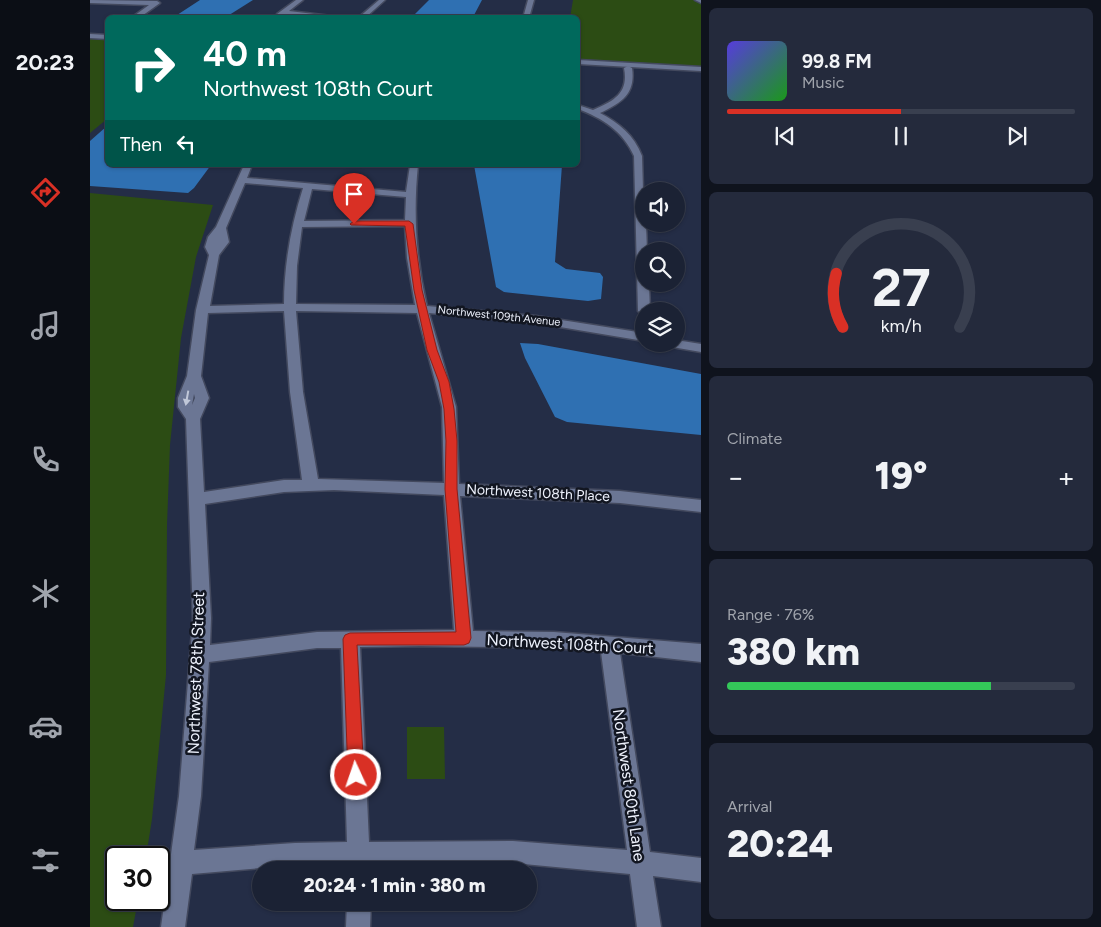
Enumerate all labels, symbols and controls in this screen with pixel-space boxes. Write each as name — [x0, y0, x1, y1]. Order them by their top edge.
text: 40 m — [203, 33, 287, 75]
icon: right — [120, 35, 185, 100]
text: 20:23 — [16, 49, 74, 76]
text: 99.8 FM — [802, 50, 872, 73]
text: Music — [802, 73, 844, 92]
text: Northwest 108th Court — [203, 75, 433, 102]
icon: previous — [771, 122, 799, 150]
icon: pause — [887, 122, 915, 150]
icon: next — [1003, 122, 1031, 150]
icon: left — [172, 130, 200, 158]
text: Then — [120, 133, 162, 156]
pin — [333, 173, 375, 224]
icon: directions — [28, 175, 63, 210]
icon: arrive — [340, 180, 368, 208]
map controls — [635, 182, 685, 352]
button: sound — [635, 182, 685, 232]
button: search — [635, 242, 685, 292]
text: 27 — [871, 257, 931, 319]
button: layers — [635, 302, 685, 352]
street label: Northwest 109th Avenue — [437, 303, 561, 329]
icon: music — [28, 308, 63, 343]
text: km/h — [881, 315, 921, 336]
one-way arrow — [182, 391, 190, 407]
text: Climate — [727, 429, 782, 448]
icon: phone — [28, 442, 63, 477]
text: 19° — [874, 453, 928, 499]
text: − — [727, 460, 744, 494]
text: + — [1058, 460, 1075, 494]
street label: Northwest 108th Place — [466, 481, 611, 505]
icon: climate — [28, 576, 63, 611]
street label: Northwest 78th Street — [184, 591, 208, 755]
text: Range · 76% — [727, 605, 814, 624]
text: 380 km — [727, 629, 860, 675]
street label: Northwest 108th Court — [486, 630, 654, 658]
street label: Northwest 80th Lane — [609, 708, 649, 863]
icon: car — [28, 709, 63, 744]
position arrow — [329, 748, 381, 800]
text: Arrival — [727, 797, 772, 816]
text: 20:24 — [727, 821, 833, 867]
icon: filters — [28, 843, 63, 878]
speed limit sign: 30 — [105, 846, 170, 911]
text: 20:24 · 1 min · 380 m — [303, 874, 486, 897]

